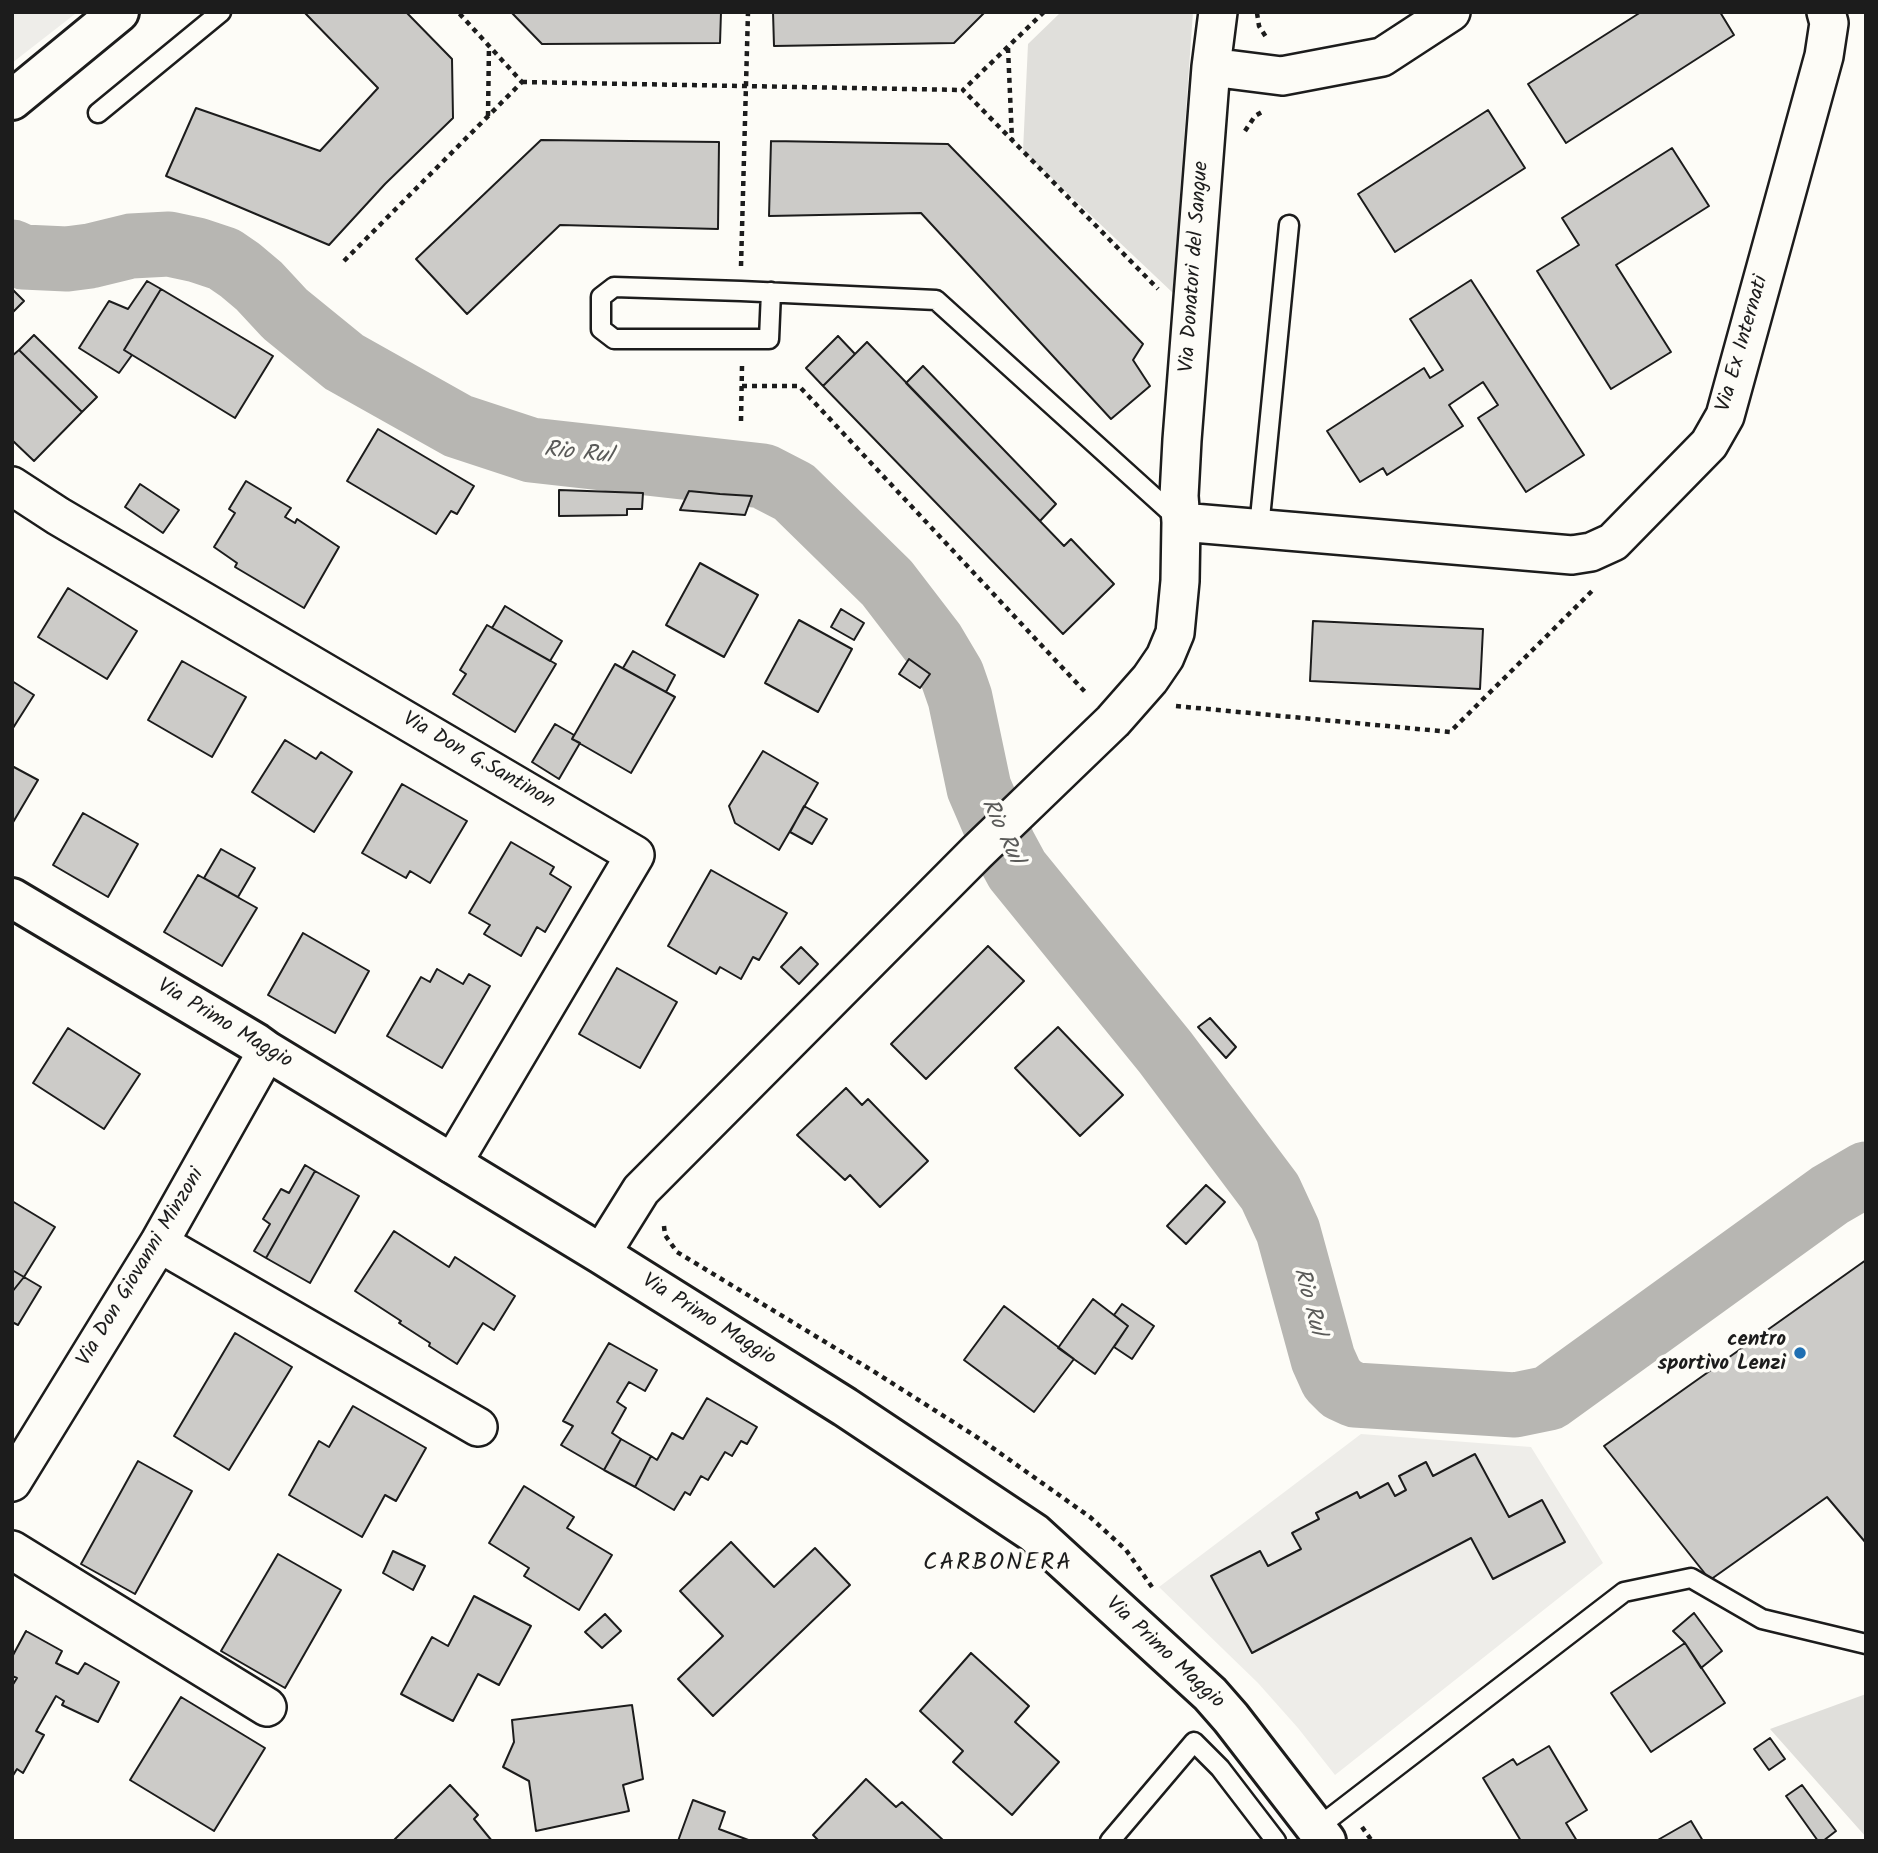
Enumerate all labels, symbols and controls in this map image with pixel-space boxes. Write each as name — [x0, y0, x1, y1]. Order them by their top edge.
street label: Via Donatori del Sangue — [1176, 160, 1216, 374]
street label: Via Ex Internati — [1713, 273, 1775, 415]
water label: Rio Rul — [542, 438, 614, 472]
street label: Via Don G.Santinon — [397, 708, 559, 816]
water label: Rio Rul — [973, 795, 1027, 869]
street label: Via Primo Maggio — [152, 975, 296, 1075]
street label: Via Don Giovanni Minzoni — [73, 1164, 211, 1372]
water label: Rio Rul — [1285, 1265, 1329, 1339]
street label: Via Primo Maggio — [636, 1270, 780, 1372]
place label: centro sportivo Lenzi — [1657, 1328, 1786, 1378]
marker: centro sportivo Lenzi — [1792, 1345, 1808, 1361]
district label: CARBONERA — [924, 1551, 1072, 1579]
street label: Via Primo Maggio — [1099, 1593, 1229, 1715]

